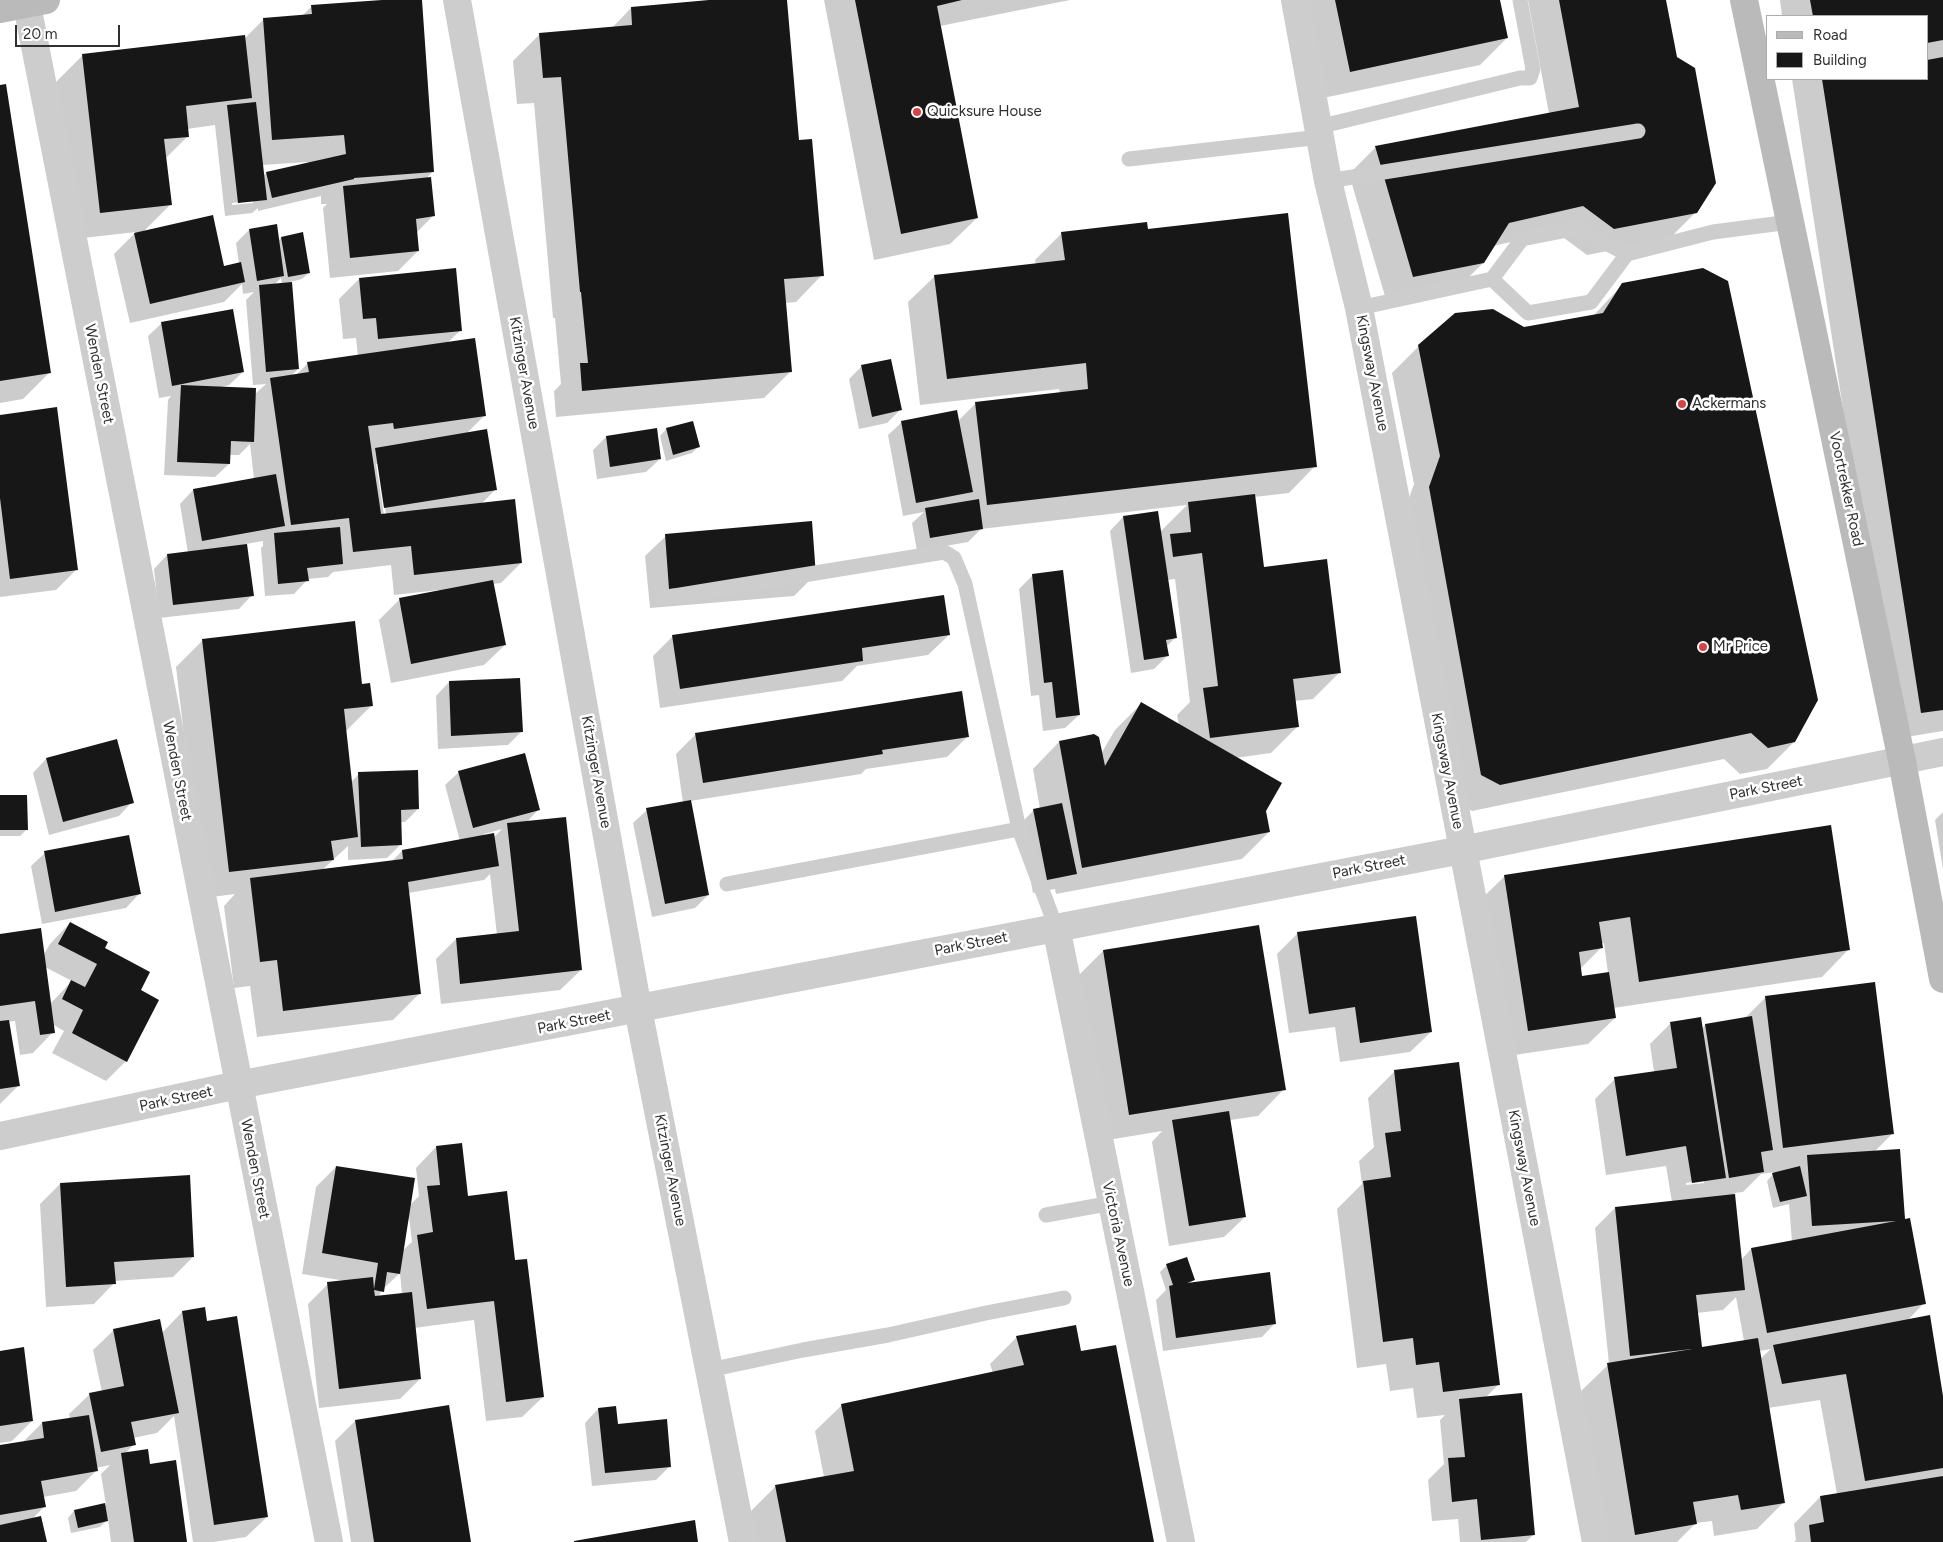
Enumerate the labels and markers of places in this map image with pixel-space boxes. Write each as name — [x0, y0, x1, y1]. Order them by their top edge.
place label: Quicksure House — [927, 103, 1042, 121]
marker: Quicksure House — [911, 106, 923, 118]
place label: Ackermans — [1692, 395, 1766, 413]
marker: Ackermans — [1676, 398, 1688, 410]
place label: Mr Price — [1713, 638, 1768, 656]
marker: Mr Price — [1697, 641, 1709, 653]

